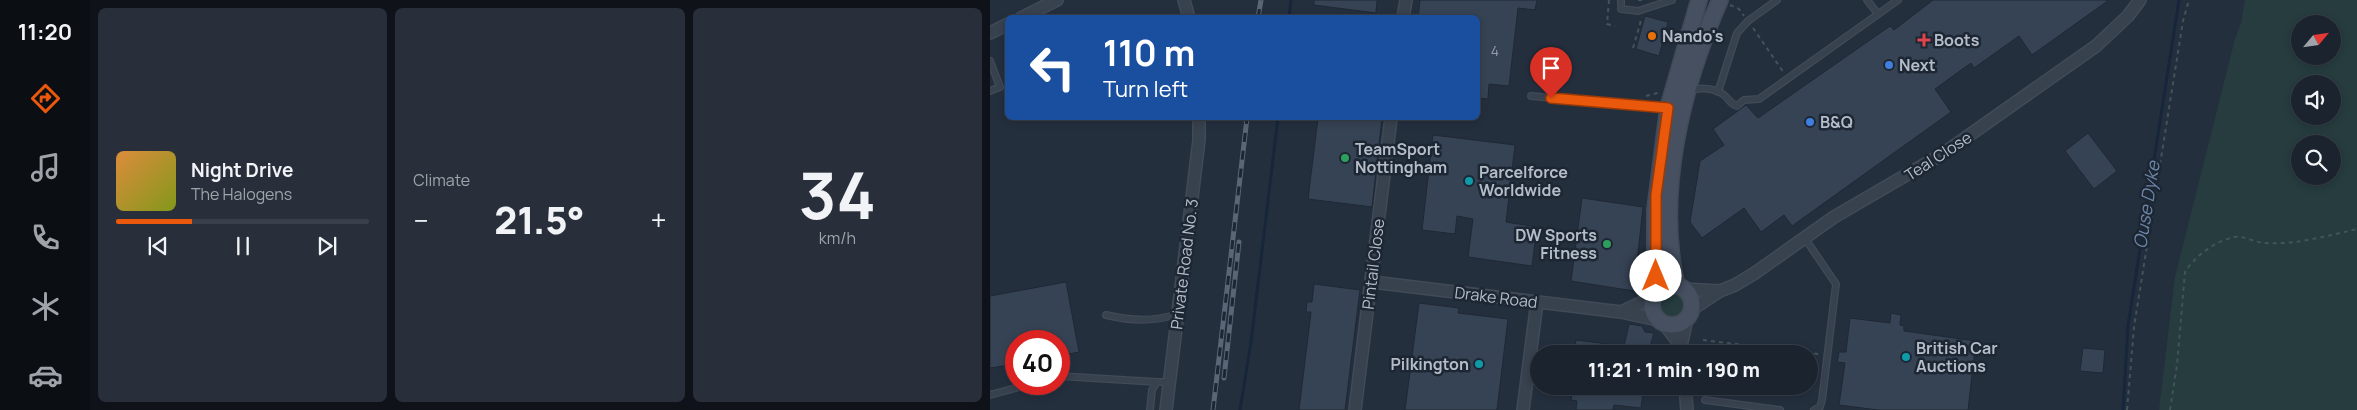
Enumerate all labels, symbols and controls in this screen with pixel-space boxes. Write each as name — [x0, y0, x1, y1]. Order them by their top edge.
north arrow — [2291, 15, 2341, 65]
map controls — [2291, 15, 2341, 185]
text: 11:20 — [18, 17, 72, 47]
place label: Nando's — [1662, 25, 1724, 47]
text: 110 m — [1103, 29, 1195, 77]
place label: Boots — [1934, 29, 1980, 51]
marker: Nando's — [1646, 30, 1658, 42]
marker: Boots — [1918, 34, 1930, 46]
icon: left — [1020, 35, 1085, 100]
house number: 4 — [1491, 41, 1499, 60]
pin — [1530, 47, 1572, 98]
icon: arrive — [1537, 54, 1565, 82]
place label: Next — [1899, 54, 1936, 76]
marker: Next — [1883, 59, 1895, 71]
text: Turn left — [1103, 74, 1188, 104]
button: sound — [2291, 75, 2341, 125]
icon: directions — [28, 81, 63, 116]
place label: B&Q — [1820, 111, 1853, 133]
marker: B&Q — [1804, 116, 1816, 128]
street label: Teal Close — [1900, 126, 1976, 186]
button: search — [2291, 135, 2341, 185]
place label: TeamSport Nottingham — [1355, 138, 1447, 178]
icon: music — [28, 150, 63, 185]
text: 34 — [799, 150, 876, 239]
marker: TeamSport Nottingham — [1339, 152, 1351, 164]
text: Night Drive — [191, 157, 293, 183]
water label: Ouse Dyke — [2127, 158, 2165, 250]
place label: Parcelforce Worldwide — [1479, 161, 1568, 201]
text: Climate — [413, 169, 470, 191]
marker: Parcelforce Worldwide — [1463, 175, 1475, 187]
text: The Halogens — [191, 183, 292, 205]
text: 21.5° — [494, 193, 585, 245]
street label: Private Road No. 3 — [1165, 197, 1203, 331]
text: − — [413, 201, 428, 239]
text: + — [651, 201, 667, 239]
street label: Pintail Close — [1357, 217, 1389, 311]
icon: phone — [28, 220, 63, 255]
place label: DW Sports Fitness — [1515, 224, 1597, 264]
text: km/h — [819, 227, 856, 249]
icon: previous — [144, 232, 172, 260]
icon: pause — [229, 232, 257, 260]
icon: next — [313, 232, 341, 260]
marker: DW Sports Fitness — [1601, 238, 1613, 250]
position arrow — [1629, 249, 1681, 301]
street label: Drake Road — [1453, 281, 1539, 313]
icon: climate — [28, 289, 63, 324]
speed limit sign: 40 — [1005, 330, 1070, 395]
place label: British Car Auctions — [1916, 337, 1998, 377]
marker: British Car Auctions — [1900, 351, 1912, 363]
place label: Pilkington — [1390, 353, 1469, 375]
text: 11:21 · 1 min · 190 m — [1588, 357, 1760, 383]
icon: car — [28, 358, 63, 393]
marker: Pilkington — [1473, 358, 1485, 370]

